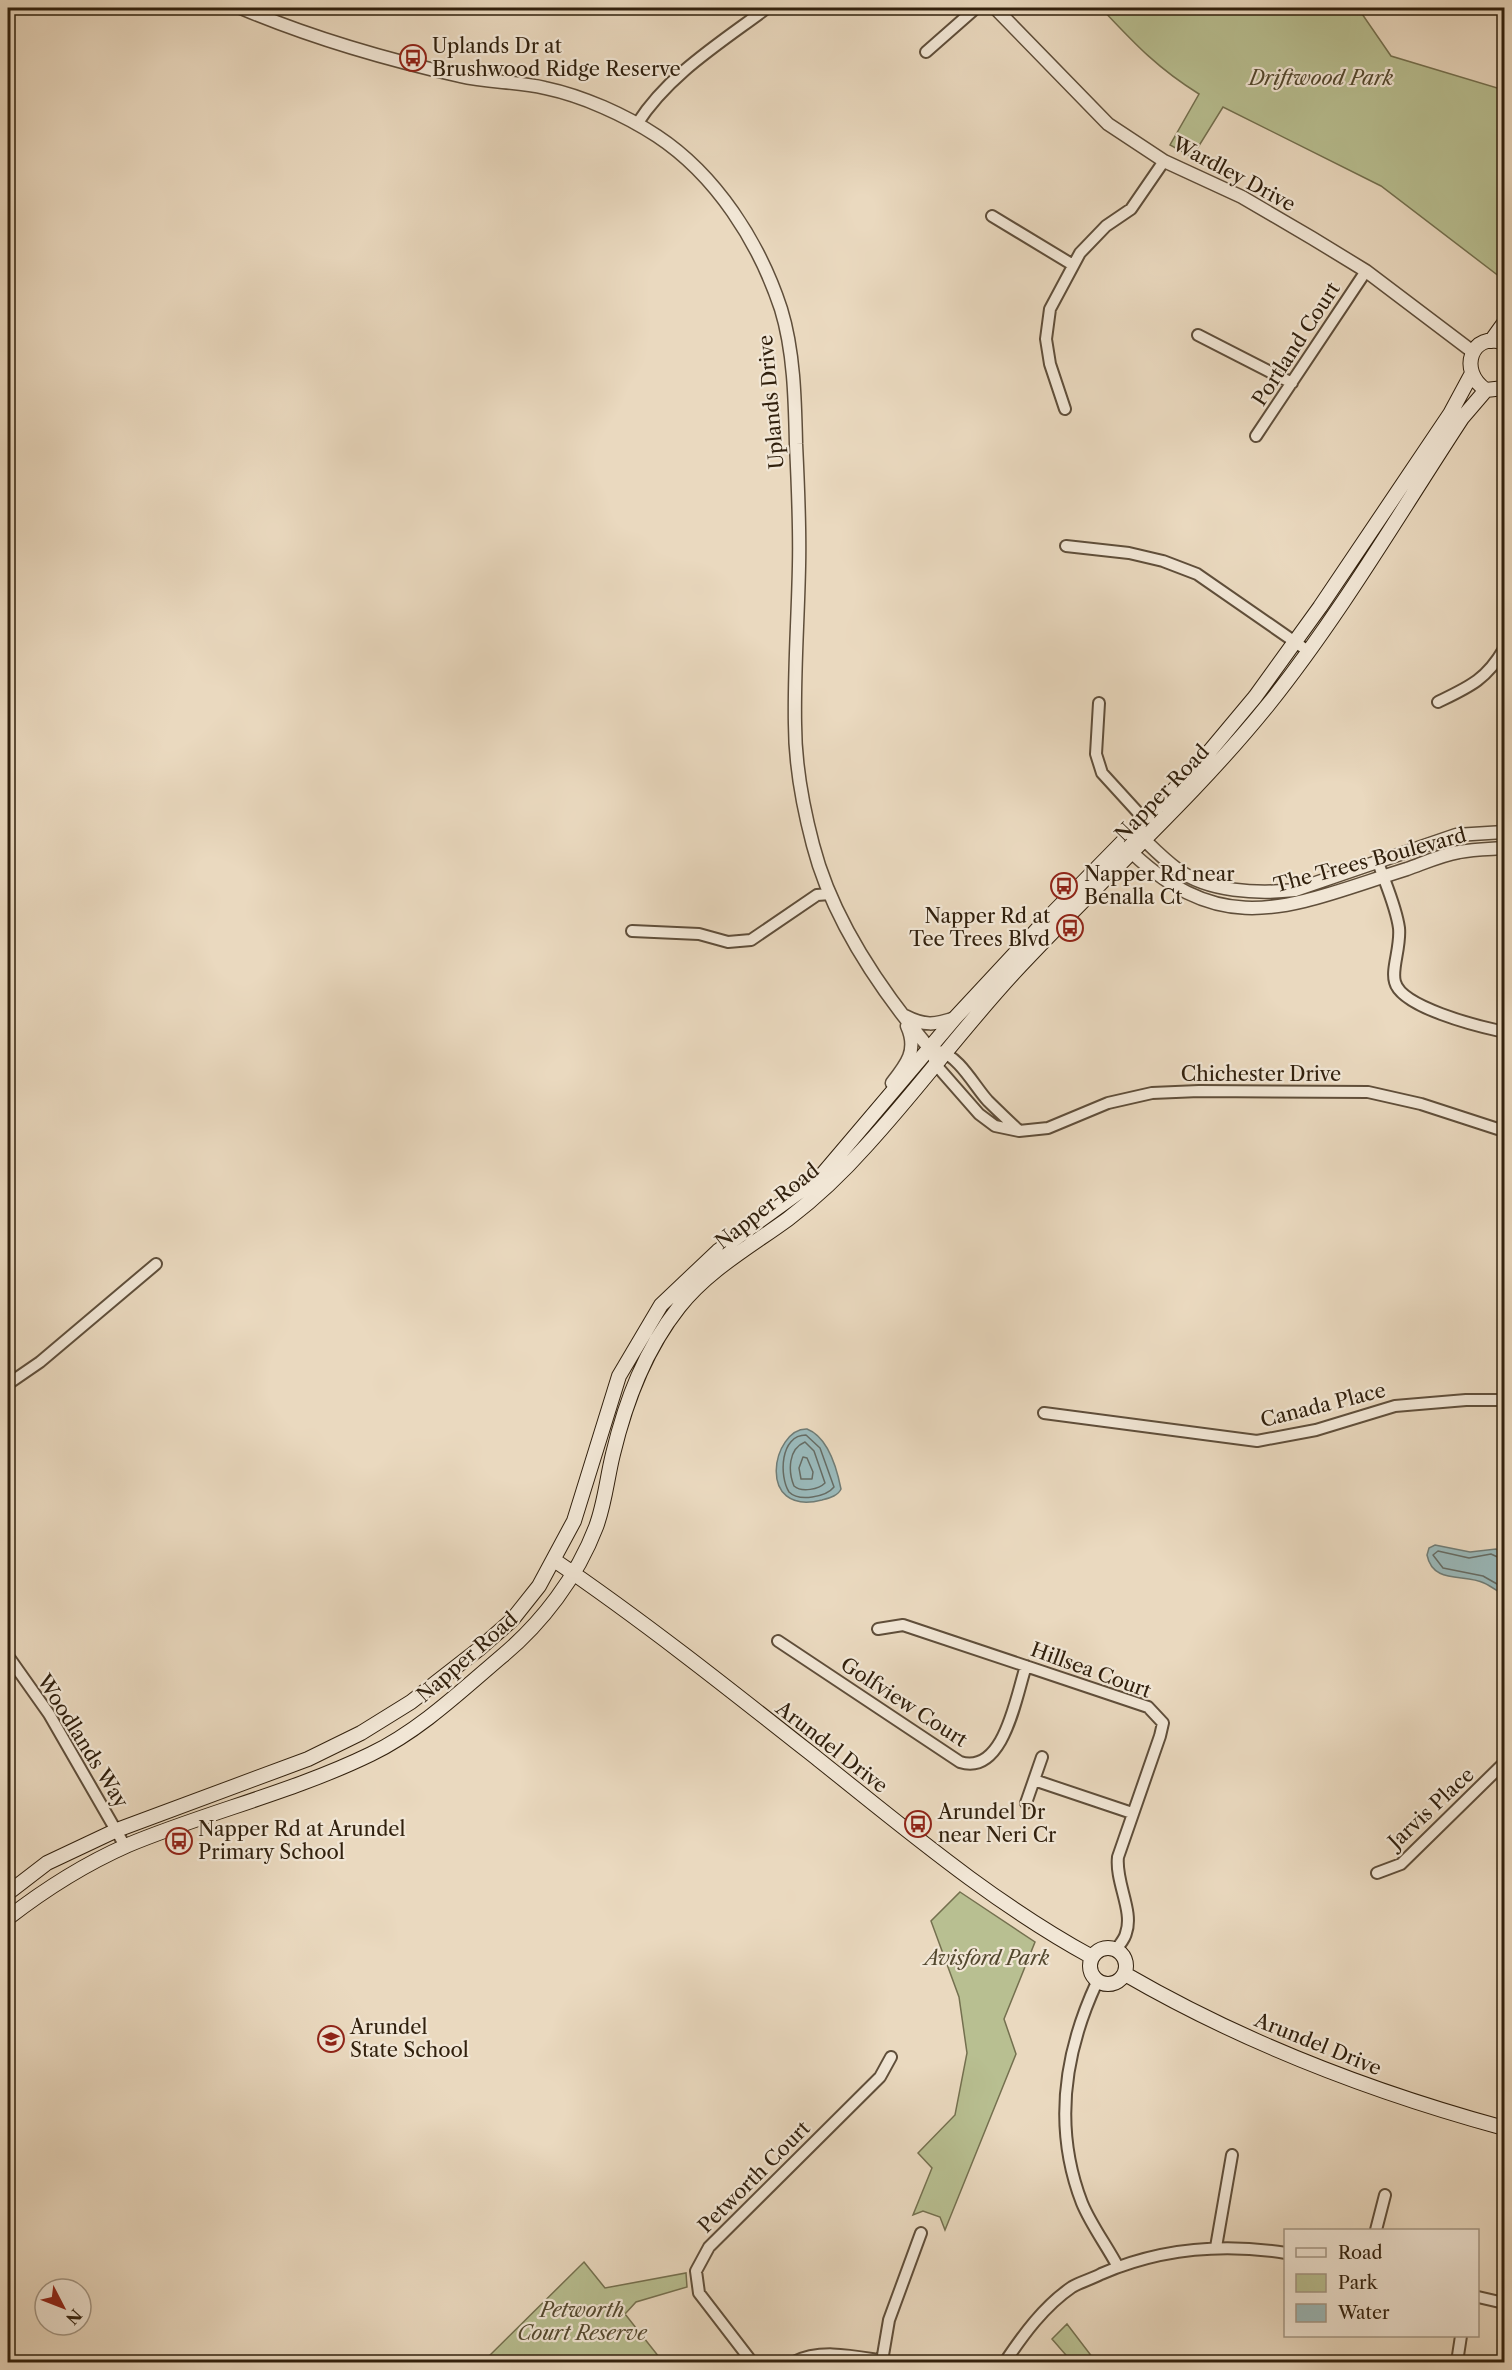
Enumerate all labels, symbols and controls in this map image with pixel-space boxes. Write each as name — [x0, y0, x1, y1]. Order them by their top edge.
place label: Uplands Dr at Brushwood Ridge Reserve — [432, 34, 681, 81]
bus stop icon: Uplands Dr at Brushwood Ridge Reserve — [398, 43, 428, 73]
park label: Driftwood Park — [1247, 66, 1394, 90]
street label: Wardley Drive — [1168, 131, 1299, 216]
street label: Portland Court — [1247, 278, 1345, 410]
street label: Uplands Drive — [753, 334, 789, 470]
street label: Napper Road — [1110, 740, 1214, 846]
street label: The Trees Boulevard — [1271, 823, 1469, 897]
place label: Napper Rd near Benalla Ct — [1084, 862, 1235, 909]
bus stop icon: Napper Rd near Benalla Ct — [1049, 871, 1079, 901]
place label: Napper Rd at Tee Trees Blvd — [909, 904, 1050, 951]
bus stop icon: Napper Rd at Tee Trees Blvd — [1055, 913, 1085, 943]
street label: Chichester Drive — [1181, 1062, 1341, 1086]
street label: Napper Road — [710, 1158, 824, 1254]
street label: Canada Place — [1258, 1378, 1388, 1432]
street label: Napper Road — [412, 1607, 522, 1707]
street label: Hillsea Court — [1028, 1637, 1154, 1703]
street label: Golfview Court — [836, 1652, 972, 1752]
street label: Woodlands Way — [32, 1669, 134, 1813]
street label: Arundel Drive — [771, 1695, 892, 1798]
street label: Jarvis Place — [1381, 1762, 1479, 1856]
place label: Arundel Dr near Neri Cr — [937, 1800, 1057, 1847]
bus stop icon: Arundel Dr near Neri Cr — [903, 1809, 933, 1839]
place label: Napper Rd at Arundel Primary School — [198, 1817, 406, 1864]
bus stop icon: Napper Rd at Arundel Primary School — [164, 1826, 194, 1856]
park label: Avisford Park — [922, 1946, 1050, 1970]
street label: Arundel Drive — [1250, 2007, 1385, 2080]
place label: Arundel State School — [349, 2015, 469, 2062]
school or university icon: Arundel State School — [316, 2024, 346, 2054]
street label: Petworth Court — [693, 2116, 815, 2238]
legend — [1284, 2229, 1479, 2337]
text: Road — [1338, 2242, 1383, 2264]
text: Park — [1338, 2272, 1379, 2294]
north arrow — [33, 2277, 93, 2337]
park label: Petworth Court Reserve — [517, 2298, 648, 2345]
text: Water — [1337, 2302, 1390, 2324]
text: N — [62, 2305, 86, 2329]

